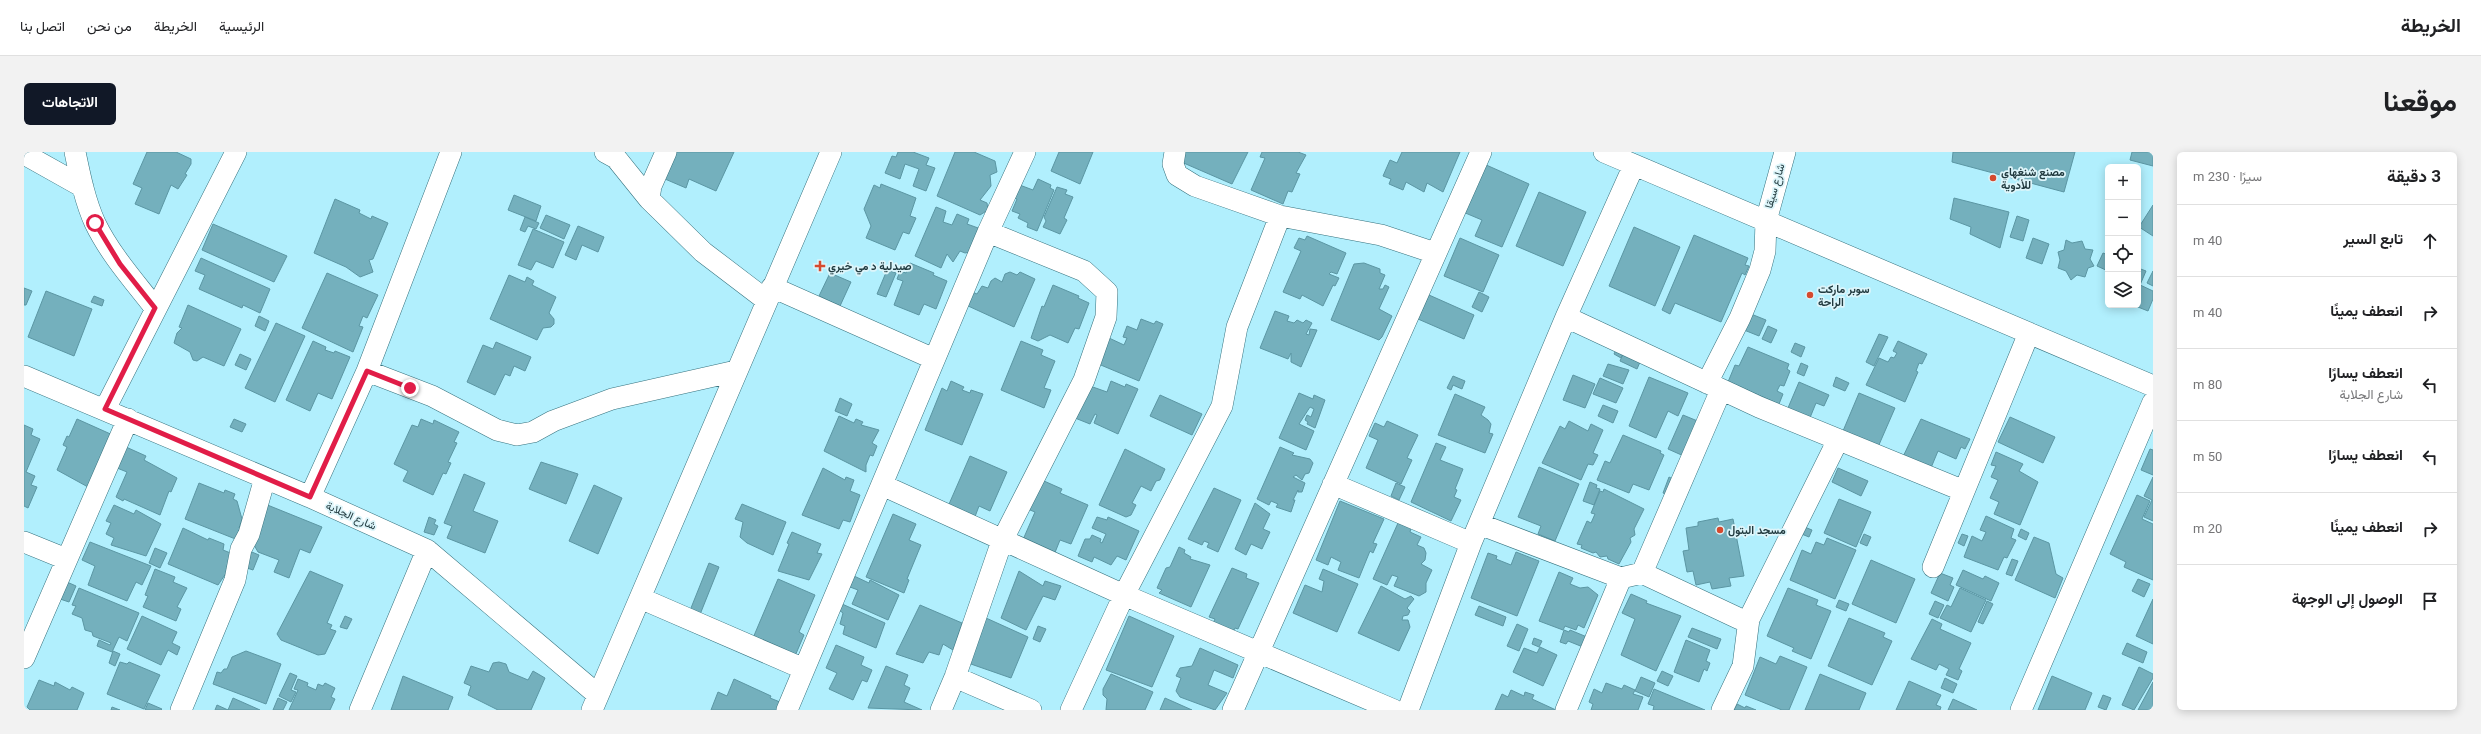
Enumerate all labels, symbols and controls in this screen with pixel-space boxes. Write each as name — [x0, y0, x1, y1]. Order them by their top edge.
text: الخريطة — [2401, 14, 2461, 37]
text: اتصل بنا — [20, 18, 65, 34]
text: من نحن — [87, 18, 132, 34]
text: الخريطة — [154, 18, 197, 34]
text: الرئيسية — [219, 18, 264, 34]
button: الاتجاهات — [24, 83, 116, 125]
text: موقعنا — [2383, 85, 2457, 118]
street label: شارع سيقا — [1762, 162, 1789, 210]
map controls — [2105, 164, 2141, 308]
button: + — [2105, 164, 2141, 200]
place label: مصنع شنغهاي للأدوية — [2001, 166, 2065, 192]
text: 3 دقيقة — [2387, 166, 2441, 186]
text: سيرًا · 230 m — [2193, 169, 2262, 184]
marker: مصنع شنغهاي للأدوية — [1988, 173, 1998, 183]
button: − — [2105, 200, 2141, 236]
route start — [86, 214, 104, 232]
text: تابع السير — [2343, 230, 2403, 248]
icon: ahead — [2419, 230, 2441, 252]
text: 40 m — [2193, 233, 2222, 248]
button: locate — [2105, 236, 2141, 272]
place label: صيدلية د مي خيري — [828, 260, 912, 275]
marker: صيدلية د مي خيري — [815, 261, 825, 271]
button: layers — [2105, 272, 2141, 308]
place label: سوبر ماركت الراحة — [1818, 283, 1870, 309]
marker: سوبر ماركت الراحة — [1805, 290, 1815, 300]
text: انعطف يمينًا — [2330, 302, 2403, 320]
icon: right — [2419, 302, 2441, 324]
text: 40 m — [2193, 305, 2222, 320]
text: انعطف يسارًا — [2328, 364, 2403, 382]
icon: left — [2419, 374, 2441, 396]
text: 80 m — [2193, 377, 2222, 392]
route end — [401, 379, 419, 397]
text: شارع الجلابة — [2340, 387, 2403, 402]
text: انعطف يسارًا — [2328, 446, 2403, 464]
icon: left — [2419, 446, 2441, 468]
text: 50 m — [2193, 449, 2222, 464]
street label: شارع الجلابة — [323, 499, 378, 534]
text: انعطف يمينًا — [2330, 518, 2403, 536]
icon: right — [2419, 518, 2441, 540]
text: 20 m — [2193, 521, 2222, 536]
place label: مسجد البتول — [1728, 524, 1786, 537]
marker: مسجد البتول — [1715, 525, 1725, 535]
text: الوصول إلى الوجهة — [2292, 590, 2403, 608]
icon: arrive — [2419, 590, 2441, 612]

